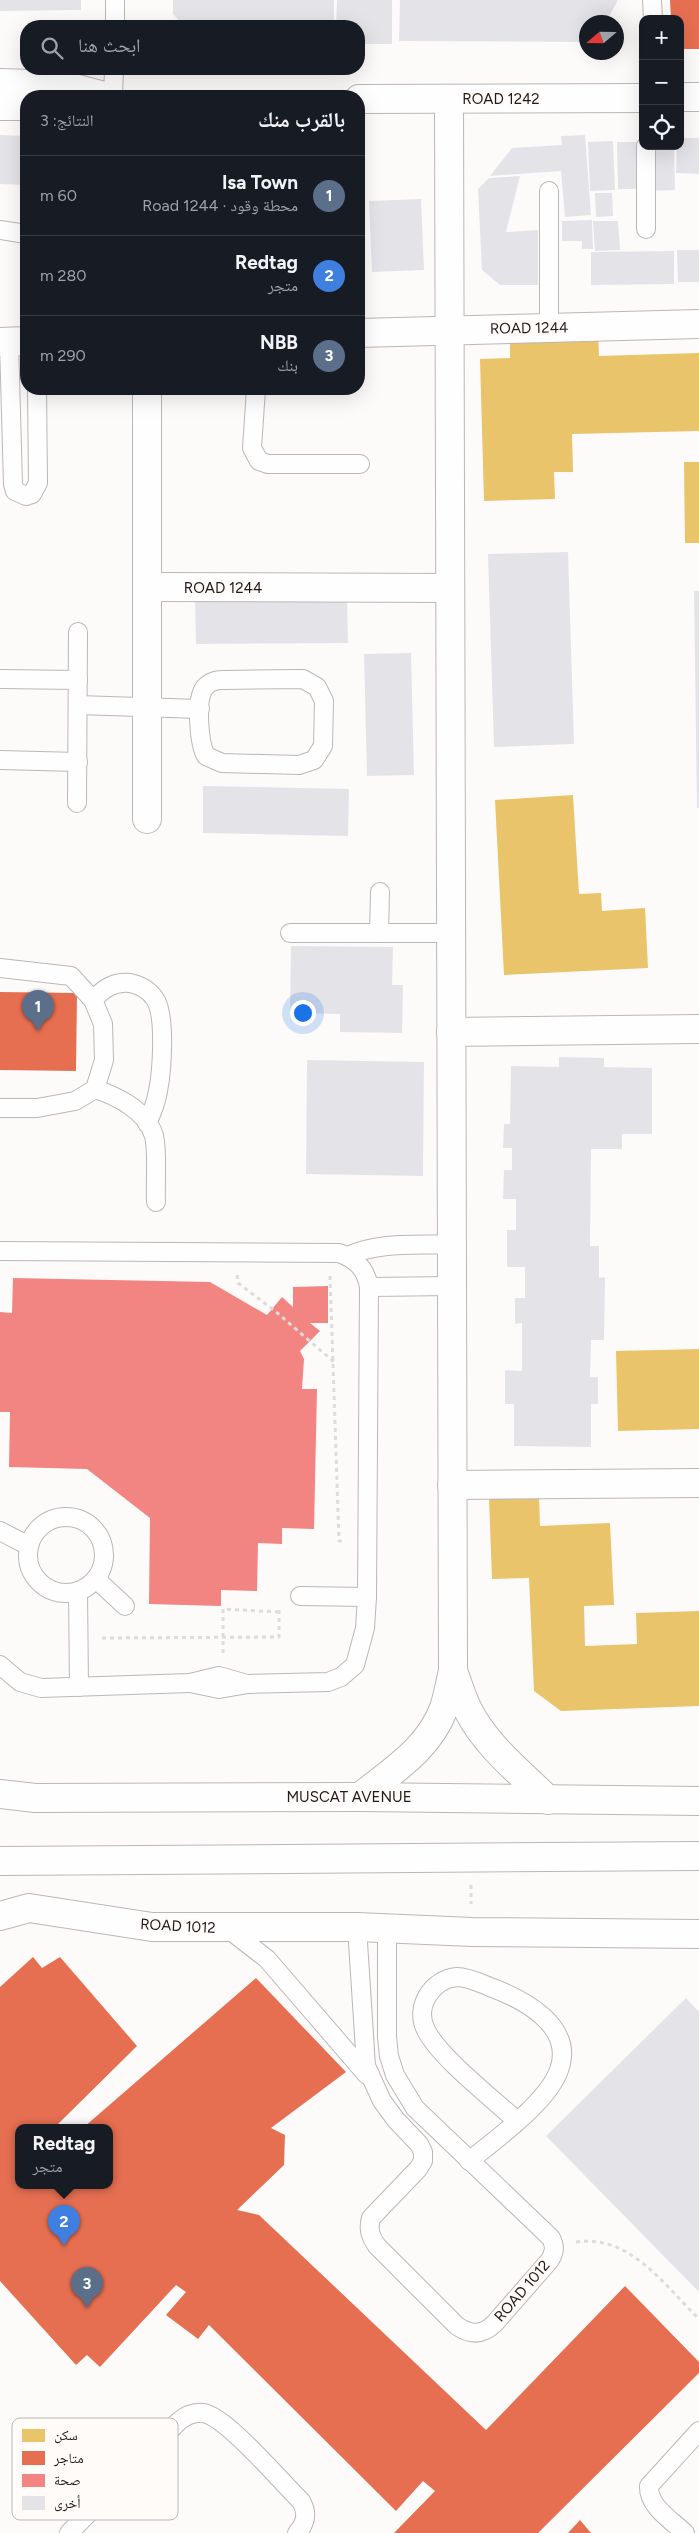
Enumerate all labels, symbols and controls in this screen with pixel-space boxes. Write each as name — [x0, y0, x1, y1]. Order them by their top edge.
north arrow — [579, 15, 624, 60]
map controls — [639, 15, 684, 150]
button: + — [639, 15, 684, 60]
search box — [20, 20, 365, 75]
icon: search — [38, 34, 66, 62]
text: ابحث هنا — [78, 34, 141, 57]
button: − — [639, 60, 684, 105]
street label: ROAD 1242 — [462, 90, 540, 108]
button: locate — [639, 105, 684, 150]
text: بالقرب منك — [258, 107, 345, 132]
text: النتائج: 3 — [40, 111, 93, 130]
text: Isa Town — [222, 171, 298, 194]
text: 60 m — [40, 186, 77, 205]
text: 1 — [326, 186, 332, 205]
text: محطة وقود · Road 1244 — [142, 196, 298, 215]
text: Redtag — [235, 251, 298, 274]
text: 280 m — [40, 266, 87, 285]
text: 2 — [324, 266, 334, 285]
text: متجر — [268, 276, 298, 295]
street label: ROAD 1244 — [490, 318, 568, 338]
text: NBB — [260, 331, 298, 354]
text: 290 m — [40, 346, 86, 365]
text: 3 — [325, 346, 333, 365]
text: بنك — [277, 356, 298, 375]
street label: ROAD 1244 — [184, 579, 262, 597]
pin: 1 — [22, 990, 54, 1031]
your location — [290, 1000, 316, 1026]
street label: MUSCAT AVENUE — [286, 1788, 412, 1806]
street label: ROAD 1012 — [140, 1915, 216, 1937]
popup — [15, 2124, 113, 2189]
text: Redtag — [32, 2132, 96, 2155]
text: متجر — [32, 2157, 63, 2176]
pin: 2 — [48, 2205, 80, 2246]
street label: ROAD 1012 — [490, 2257, 554, 2325]
pin: 3 — [71, 2267, 103, 2308]
legend — [12, 2418, 178, 2520]
text: سكن — [54, 2427, 78, 2444]
text: متاجر — [53, 2450, 84, 2467]
text: صحة — [54, 2472, 81, 2489]
text: أخرى — [54, 2495, 81, 2512]

